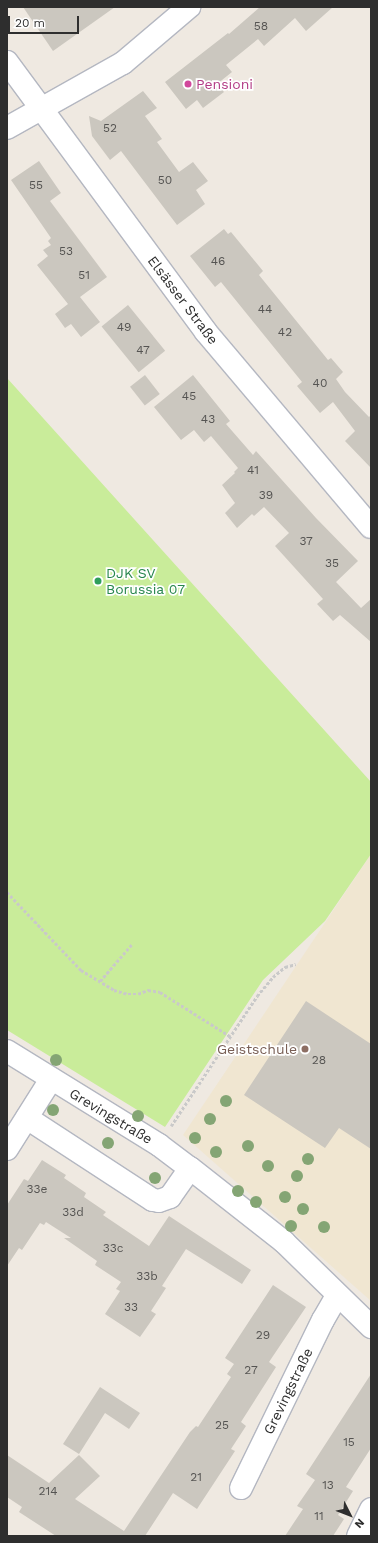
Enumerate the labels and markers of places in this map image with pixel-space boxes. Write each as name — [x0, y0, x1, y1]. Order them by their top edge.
place label: Pensioni — [196, 76, 253, 92]
marker: Pensioni — [183, 79, 193, 89]
place label: DJK SV Borussia 07 — [106, 565, 185, 598]
marker: DJK SV Borussia 07 — [93, 576, 103, 586]
place label: Geistschule — [217, 1041, 297, 1057]
marker: Geistschule — [300, 1044, 310, 1054]

